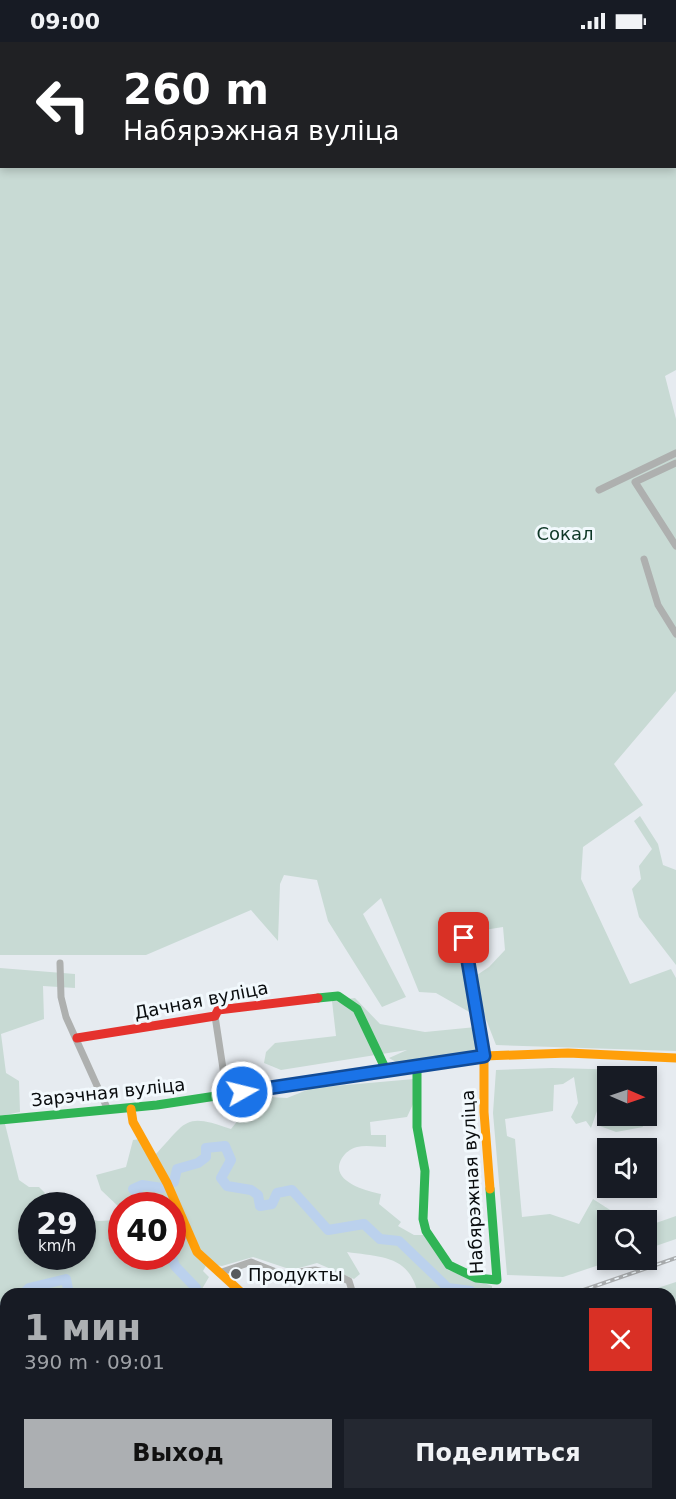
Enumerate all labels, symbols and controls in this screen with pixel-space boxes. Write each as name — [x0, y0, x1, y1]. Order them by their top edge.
text: 09:00 — [30, 9, 100, 34]
text: 260 m — [123, 65, 269, 114]
icon: left — [24, 66, 102, 144]
text: Набярэжная вуліца — [123, 115, 400, 146]
park label: Сокал — [537, 523, 594, 544]
pin — [438, 912, 489, 963]
icon: arrive — [447, 921, 480, 954]
street label: Дачная вуліца — [132, 977, 270, 1023]
position arrow — [210, 1060, 274, 1124]
north arrow — [597, 1066, 657, 1126]
map controls — [597, 1066, 657, 1270]
street label: Зарэчная вуліца — [30, 1073, 186, 1111]
street label: Набярэжная вуліца — [457, 1089, 487, 1275]
button: sound — [597, 1138, 657, 1198]
speed limit sign: 40 — [108, 1192, 186, 1270]
text: 29 — [36, 1206, 78, 1241]
button: search — [597, 1210, 657, 1270]
text: km/h — [38, 1237, 76, 1255]
place label: Продукты — [248, 1264, 343, 1285]
marker: Продукты — [229, 1267, 243, 1281]
text: 1 мин — [24, 1307, 141, 1348]
button: close — [589, 1308, 652, 1371]
text: 390 m · 09:01 — [24, 1350, 165, 1374]
button: Выход — [24, 1419, 332, 1488]
button: Поделиться — [344, 1419, 652, 1488]

